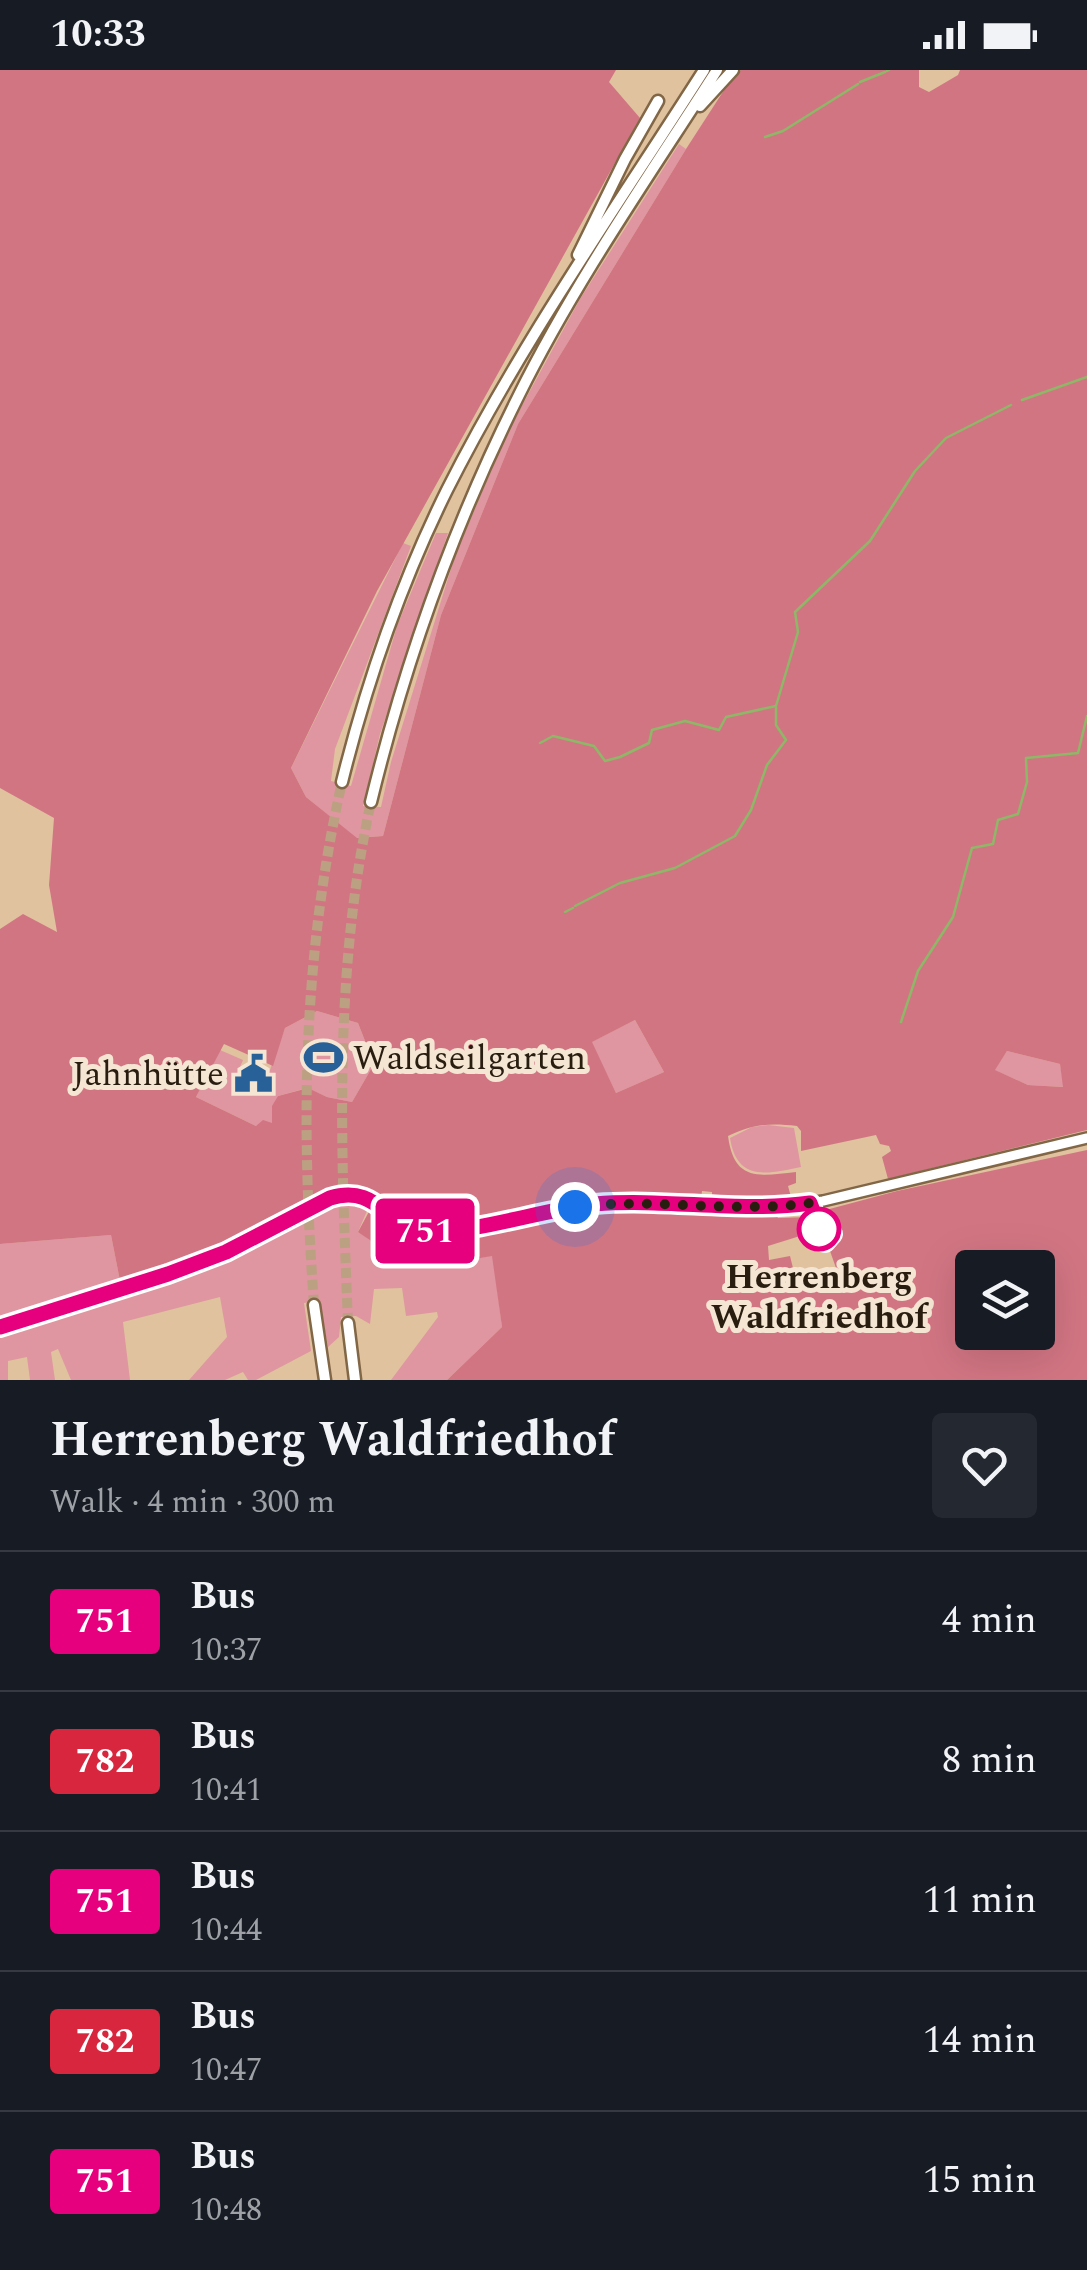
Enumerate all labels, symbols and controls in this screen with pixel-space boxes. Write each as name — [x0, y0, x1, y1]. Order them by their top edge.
text: 10:33 — [50, 6, 145, 64]
place label: Waldseilgarten — [353, 1032, 586, 1085]
sports icon: Waldseilgarten — [302, 1036, 344, 1078]
place label: Jahnhütte — [72, 1048, 224, 1101]
public building icon: Jahnhütte — [233, 1052, 275, 1094]
your location — [550, 1182, 600, 1232]
line badge: 751 — [368, 1198, 482, 1264]
text: 751 — [396, 1205, 454, 1258]
marker: Herrenberg Waldfriedhof — [798, 1208, 840, 1250]
map controls — [955, 1250, 1055, 1350]
button: layers — [955, 1250, 1055, 1350]
place label: Herrenberg Waldfriedhof — [711, 1251, 929, 1344]
text: Herrenberg Waldfriedhof — [50, 1404, 615, 1477]
button: heart — [932, 1413, 1037, 1518]
text: Walk · 4 min · 300 m — [50, 1478, 335, 1527]
text: Bus — [190, 1568, 256, 1626]
text: 4 min — [942, 1592, 1037, 1650]
text: 751 — [76, 1595, 134, 1648]
text: 10:37 — [190, 1626, 262, 1675]
text: Bus — [190, 1708, 256, 1766]
text: 8 min — [942, 1732, 1037, 1790]
text: 782 — [76, 1735, 134, 1788]
text: 10:41 — [190, 1766, 262, 1815]
text: Bus — [190, 1848, 256, 1906]
text: 11 min — [923, 1872, 1037, 1930]
text: 751 — [76, 1875, 134, 1928]
text: 10:44 — [190, 1906, 262, 1955]
text: Bus — [190, 1988, 256, 2046]
text: 14 min — [923, 2012, 1037, 2070]
text: 782 — [76, 2015, 134, 2068]
text: 10:47 — [190, 2046, 262, 2095]
text: Bus — [190, 2128, 256, 2186]
text: 15 min — [923, 2152, 1037, 2210]
text: 751 — [76, 2155, 134, 2208]
text: 10:48 — [190, 2186, 262, 2235]

